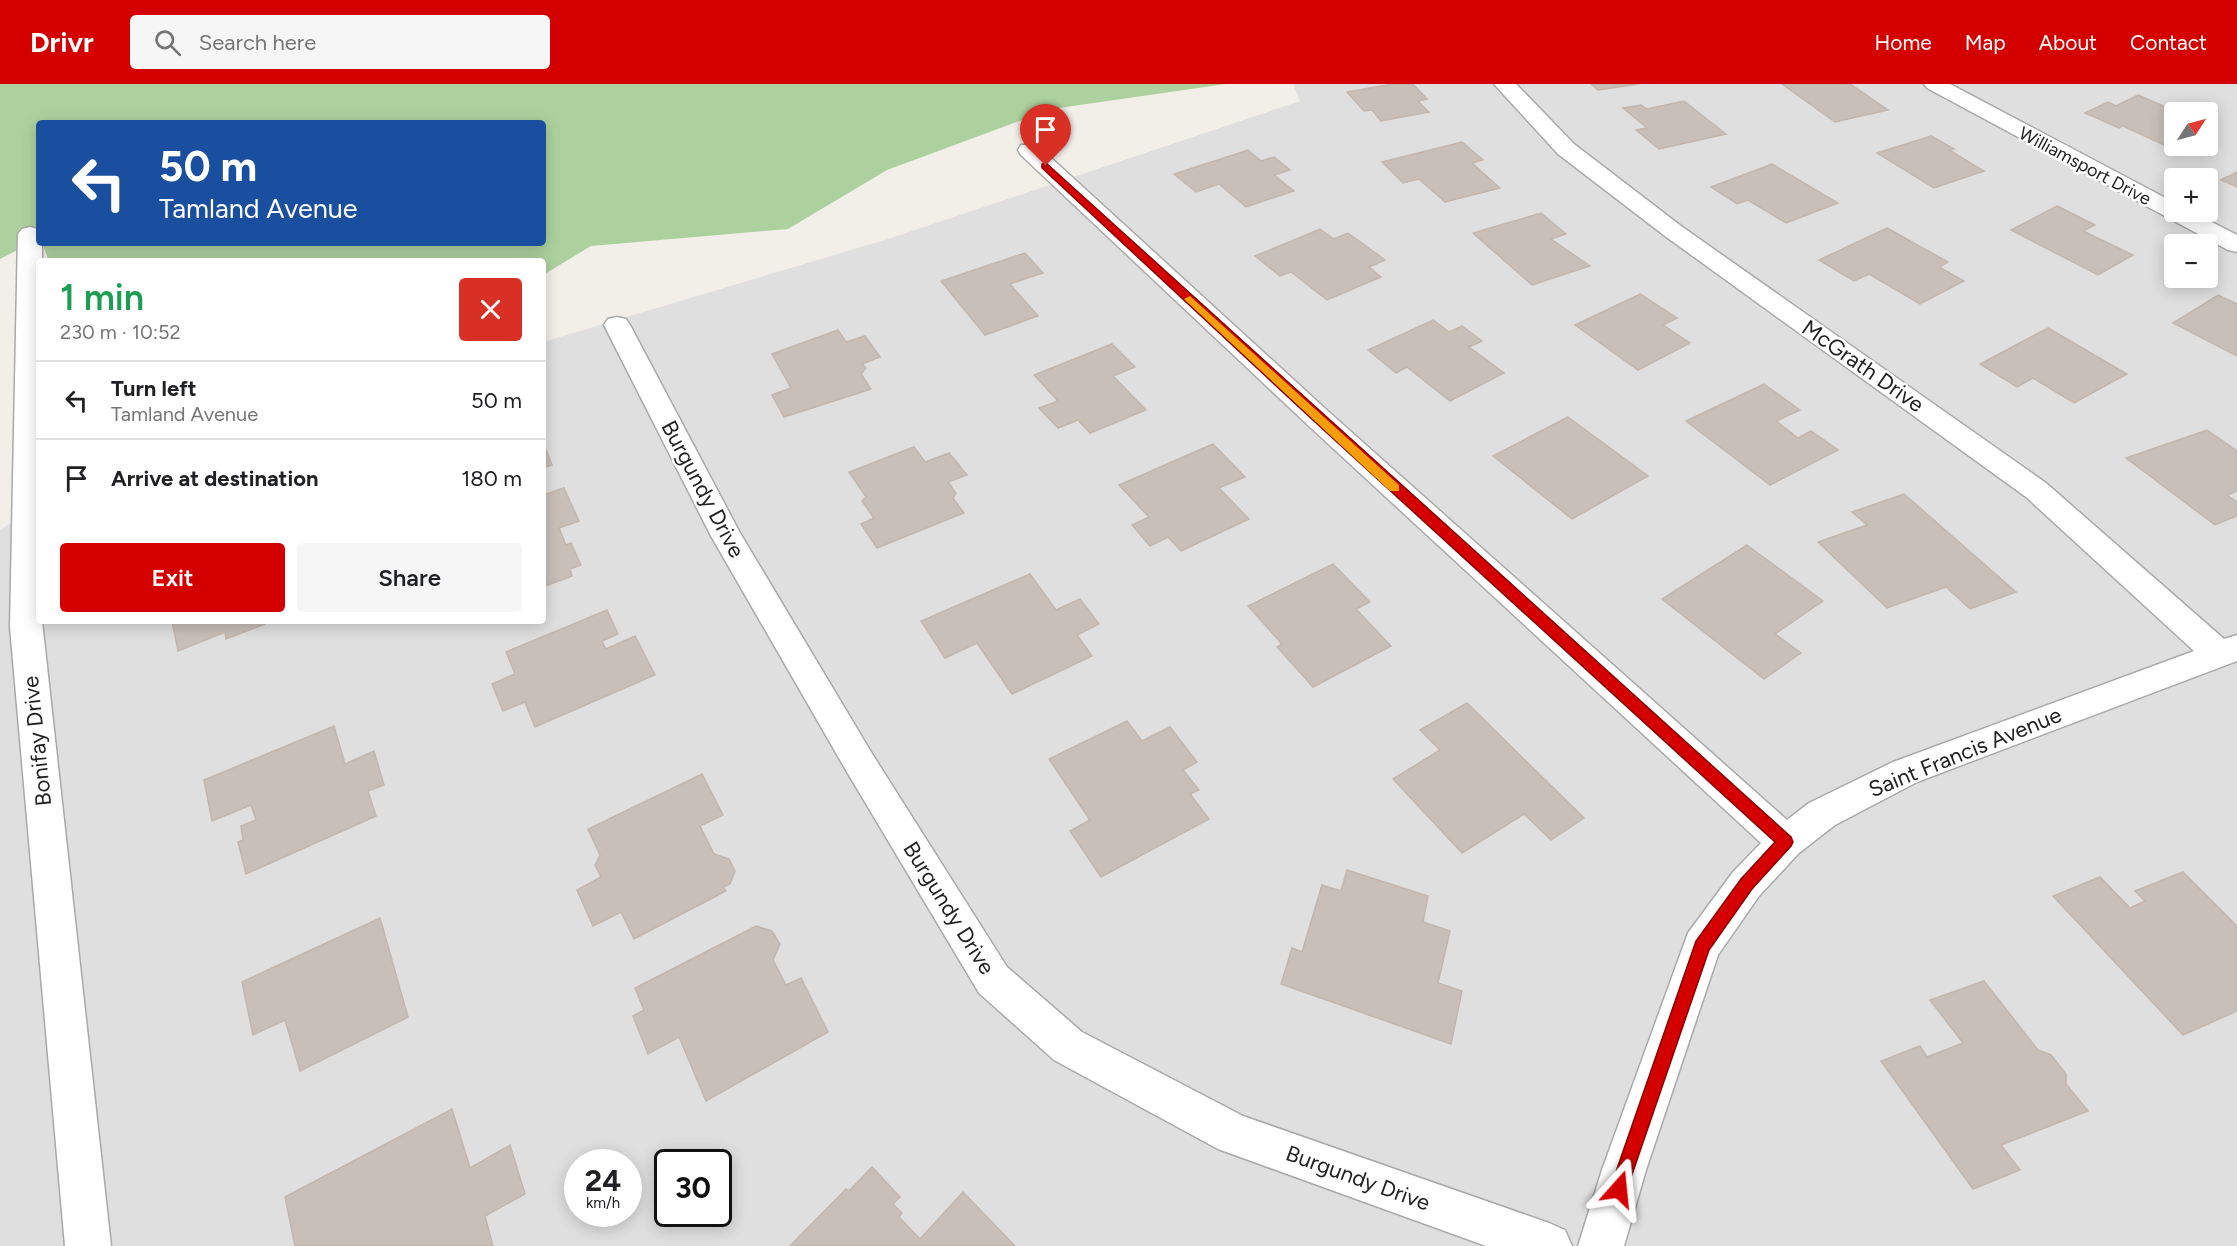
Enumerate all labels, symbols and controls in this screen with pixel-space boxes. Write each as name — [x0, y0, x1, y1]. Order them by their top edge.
search box — [130, 15, 550, 69]
text: Drivr — [30, 25, 94, 59]
icon: search — [151, 26, 184, 59]
text: Search here — [199, 29, 316, 56]
text: Home — [1875, 30, 1932, 55]
text: Map — [1965, 30, 2006, 55]
text: About — [2039, 30, 2097, 55]
text: Contact — [2130, 30, 2207, 55]
north arrow — [2164, 102, 2218, 156]
map controls — [2164, 102, 2218, 288]
pin — [1020, 104, 1071, 166]
icon: arrive — [1029, 113, 1062, 146]
street label: Williamsport Drive — [2015, 122, 2155, 210]
text: 50 m — [159, 141, 257, 192]
icon: left — [60, 144, 138, 222]
button: + — [2164, 168, 2218, 222]
text: Tamland Avenue — [159, 192, 358, 225]
button: − — [2164, 234, 2218, 288]
text: 1 min — [60, 276, 144, 319]
button: close — [459, 278, 522, 341]
street label: McGrath Drive — [1797, 314, 1929, 418]
text: 230 m · 10:52 — [60, 320, 181, 344]
text: Turn left — [111, 375, 197, 402]
icon: left — [60, 384, 93, 417]
text: 50 m — [471, 387, 522, 414]
text: Tamland Avenue — [111, 402, 258, 426]
street label: Burgundy Drive — [656, 416, 750, 562]
icon: arrive — [60, 462, 93, 495]
text: Arrive at destination — [111, 465, 319, 492]
text: 180 m — [461, 465, 522, 492]
button: Exit — [60, 543, 285, 612]
button: Share — [297, 543, 522, 612]
street label: Bonifay Drive — [17, 675, 57, 807]
street label: Saint Francis Avenue — [1865, 701, 2065, 803]
street label: Burgundy Drive — [897, 837, 1001, 979]
street label: Burgundy Drive — [1282, 1139, 1434, 1217]
speed limit sign: 30 — [654, 1149, 732, 1227]
position arrow — [1587, 1157, 1651, 1221]
text: 24 — [585, 1162, 621, 1199]
text: km/h — [586, 1194, 620, 1212]

